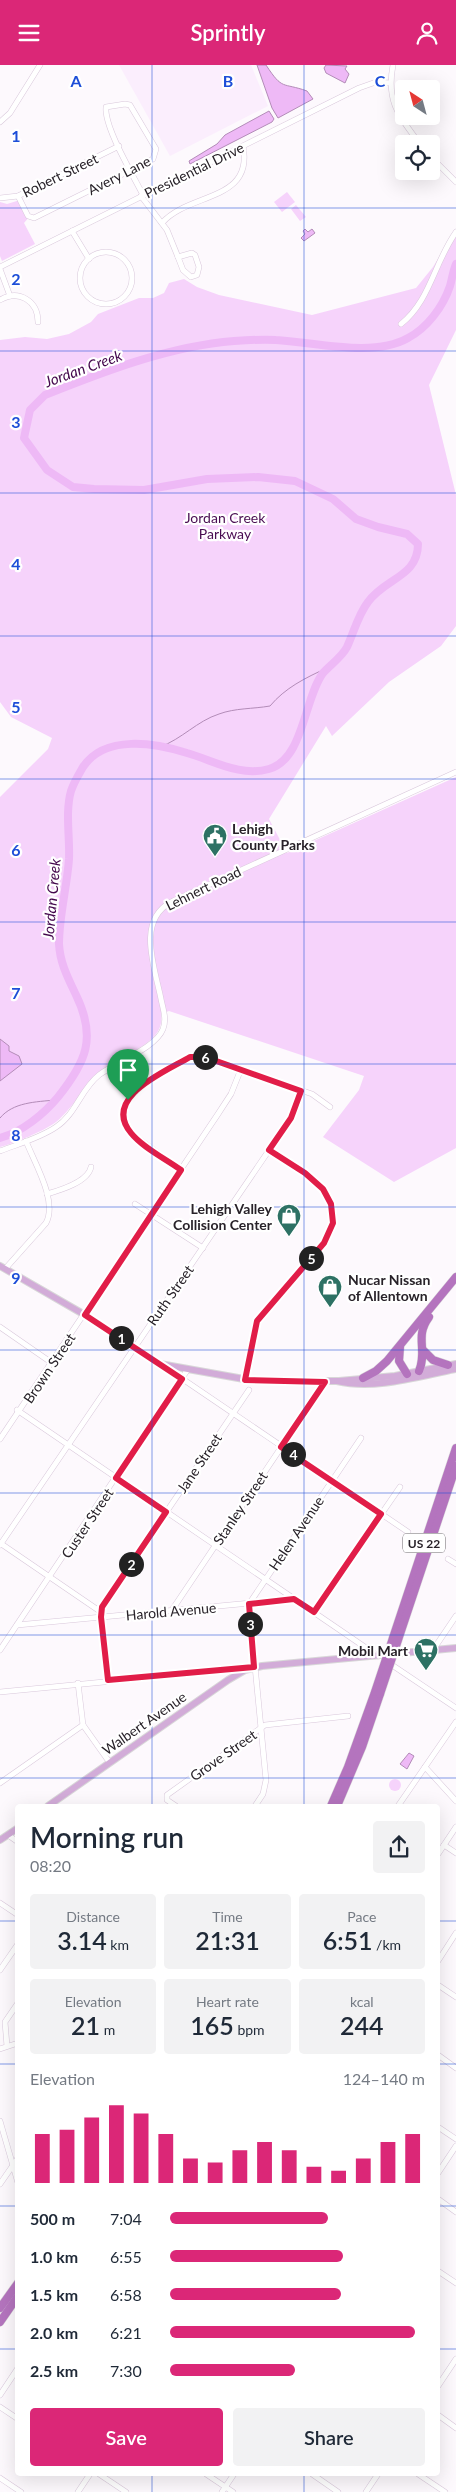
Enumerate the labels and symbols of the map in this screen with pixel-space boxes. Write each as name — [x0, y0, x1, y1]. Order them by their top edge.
text: A — [69, 71, 82, 90]
text: B — [223, 71, 233, 90]
text: C — [375, 71, 386, 90]
north arrow — [395, 80, 440, 125]
text: 1 — [11, 126, 21, 145]
street label: Presidential Drive — [141, 139, 247, 201]
street label: Robert Street — [19, 149, 101, 201]
street label: Avery Lane — [85, 152, 153, 198]
text: 2 — [11, 269, 21, 288]
water label: Jordan Creek — [41, 345, 125, 391]
text: 3 — [11, 412, 21, 431]
park label: Jordan Creek Parkway — [185, 509, 266, 542]
text: 4 — [11, 554, 21, 573]
text: 5 — [11, 697, 21, 716]
place label: Lehigh County Parks — [232, 820, 315, 853]
public building icon: Lehigh County Parks — [202, 823, 228, 857]
text: 6 — [11, 840, 21, 859]
water label: Jordan Creek — [38, 857, 64, 941]
street label: Lehnert Road — [162, 862, 244, 914]
text: 7 — [11, 983, 21, 1002]
pin: 6 — [192, 1045, 218, 1069]
pin — [107, 1049, 149, 1100]
text: 8 — [11, 1125, 21, 1144]
place label: Lehigh Valley Collision Center — [173, 1200, 273, 1233]
shop icon: Lehigh Valley Collision Center — [276, 1203, 302, 1237]
pin: 5 — [298, 1245, 324, 1271]
street label: Ruth Street — [143, 1262, 197, 1328]
text: 9 — [11, 1268, 21, 1287]
place label: Nucar Nissan of Allentown — [348, 1271, 430, 1304]
shop icon: Nucar Nissan of Allentown — [317, 1274, 343, 1308]
pin: 1 — [108, 1325, 134, 1351]
street label: Brown Street — [19, 1330, 79, 1406]
street label: Jane Street — [173, 1430, 225, 1496]
pin: 4 — [280, 1441, 306, 1467]
street label: Stanley Street — [209, 1468, 271, 1548]
street label: Custer Street — [57, 1485, 117, 1561]
street label: Helen Avenue — [265, 1493, 327, 1573]
road number: US 22 — [403, 1534, 445, 1553]
pin: 2 — [118, 1551, 144, 1577]
street label: Harold Avenue — [125, 1599, 217, 1623]
pin: 3 — [238, 1611, 262, 1637]
supermarket icon: Mobil Mart — [413, 1637, 439, 1671]
place label: Mobil Mart — [338, 1642, 409, 1659]
street label: Walbert Avenue — [99, 1688, 189, 1758]
street label: Grove Street — [186, 1726, 260, 1784]

